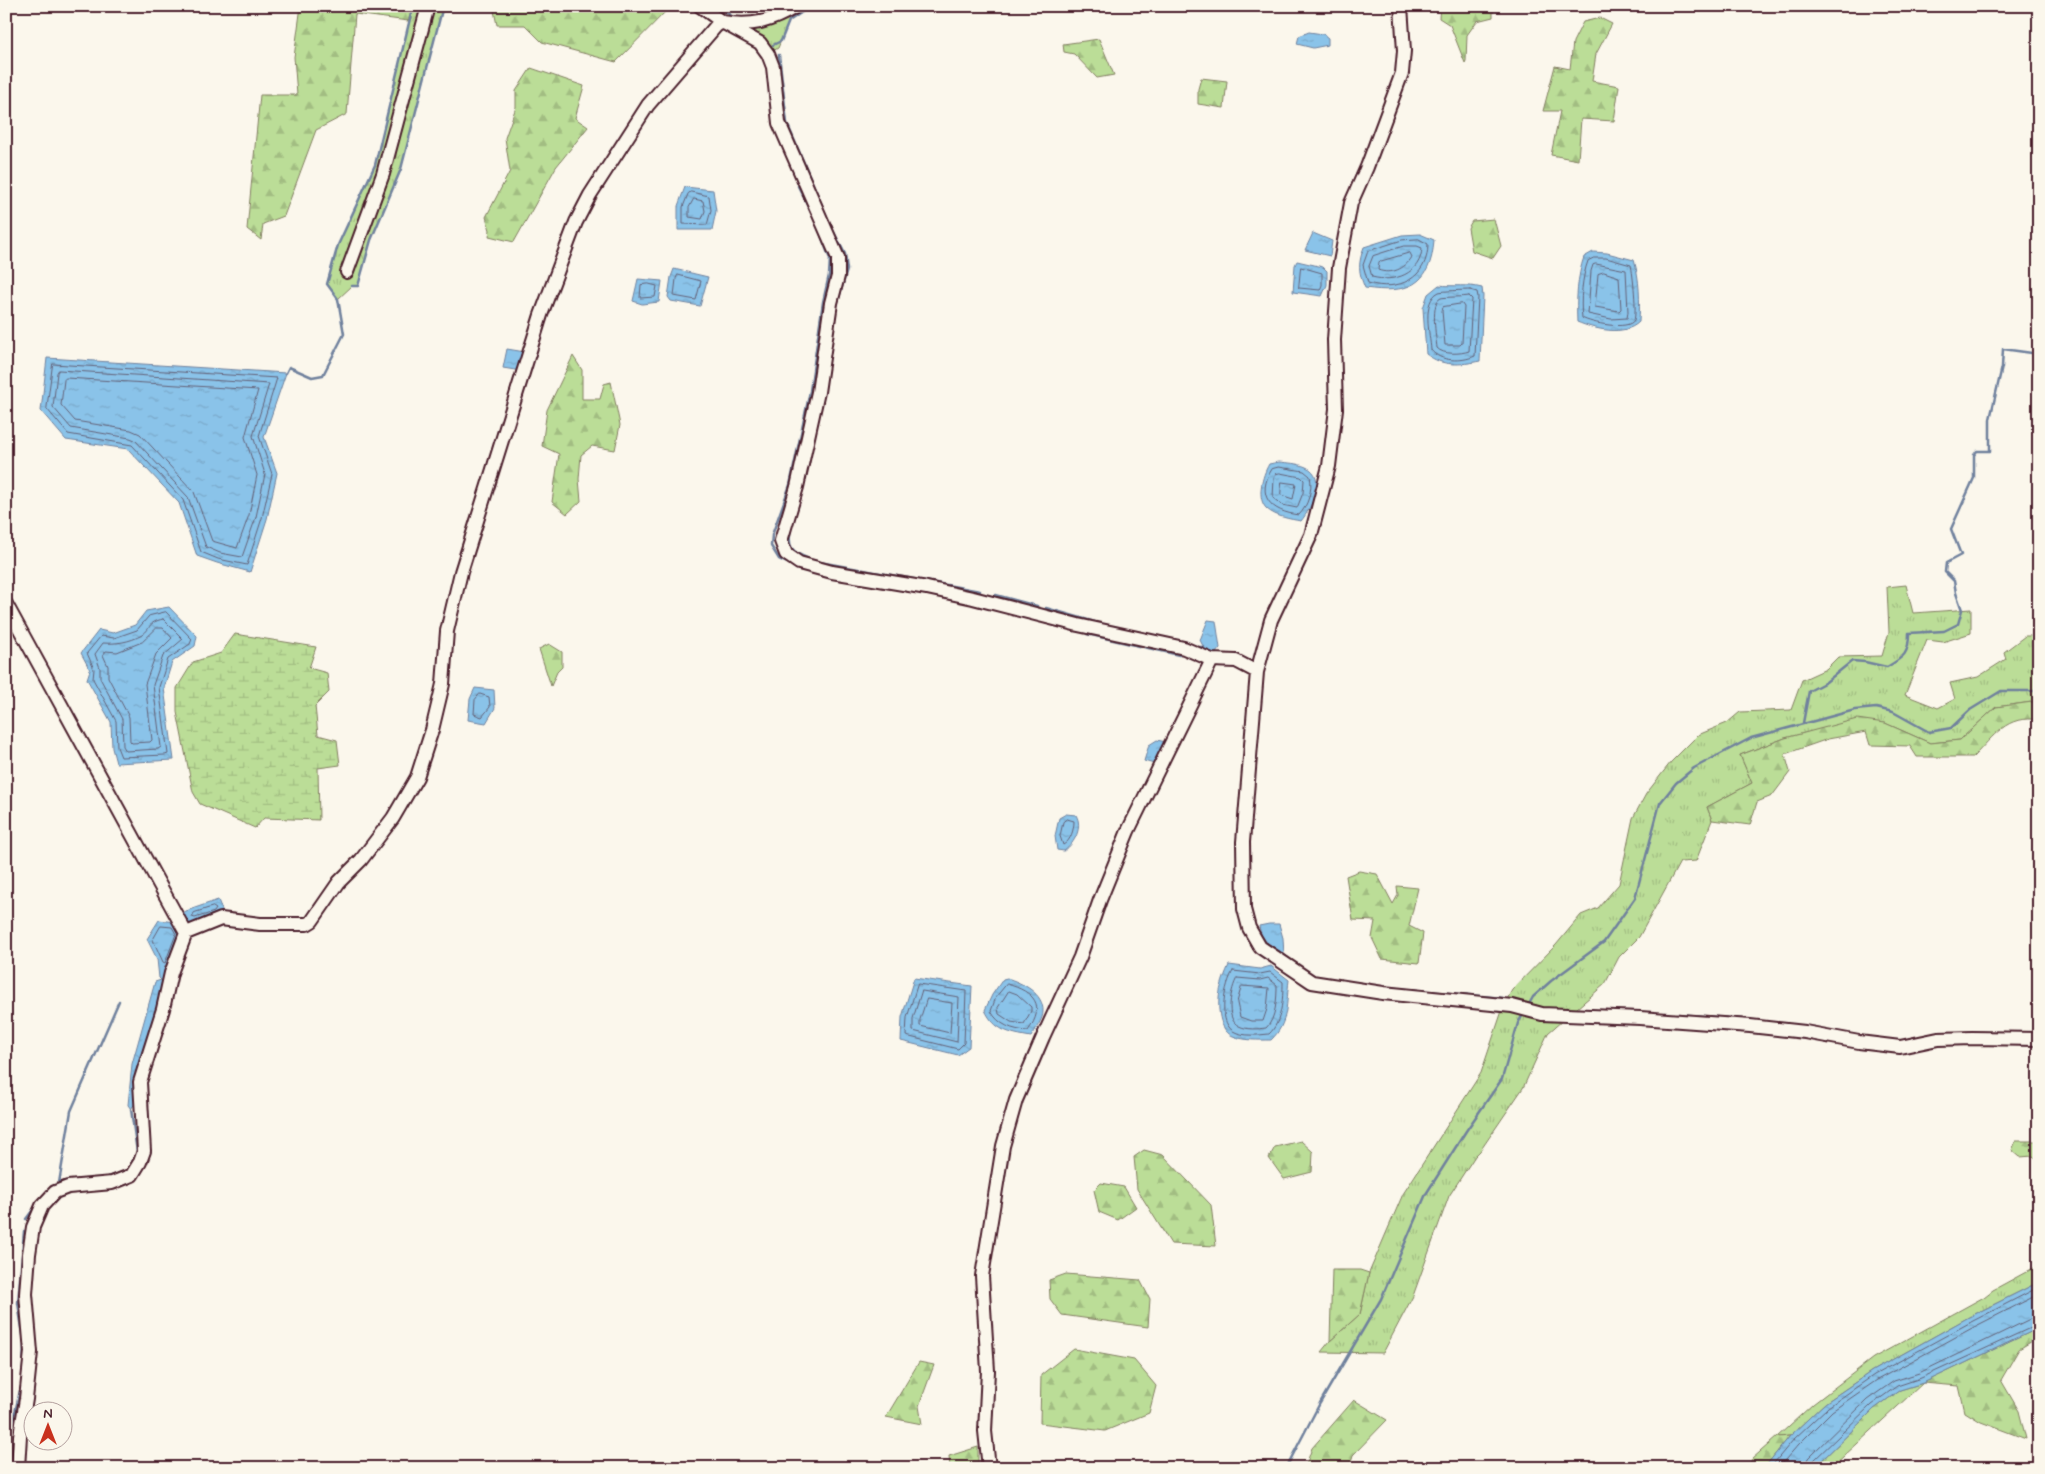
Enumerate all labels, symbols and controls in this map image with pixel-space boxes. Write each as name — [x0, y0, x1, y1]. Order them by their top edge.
north arrow — [22, 1402, 72, 1452]
text: N — [43, 1405, 53, 1423]

